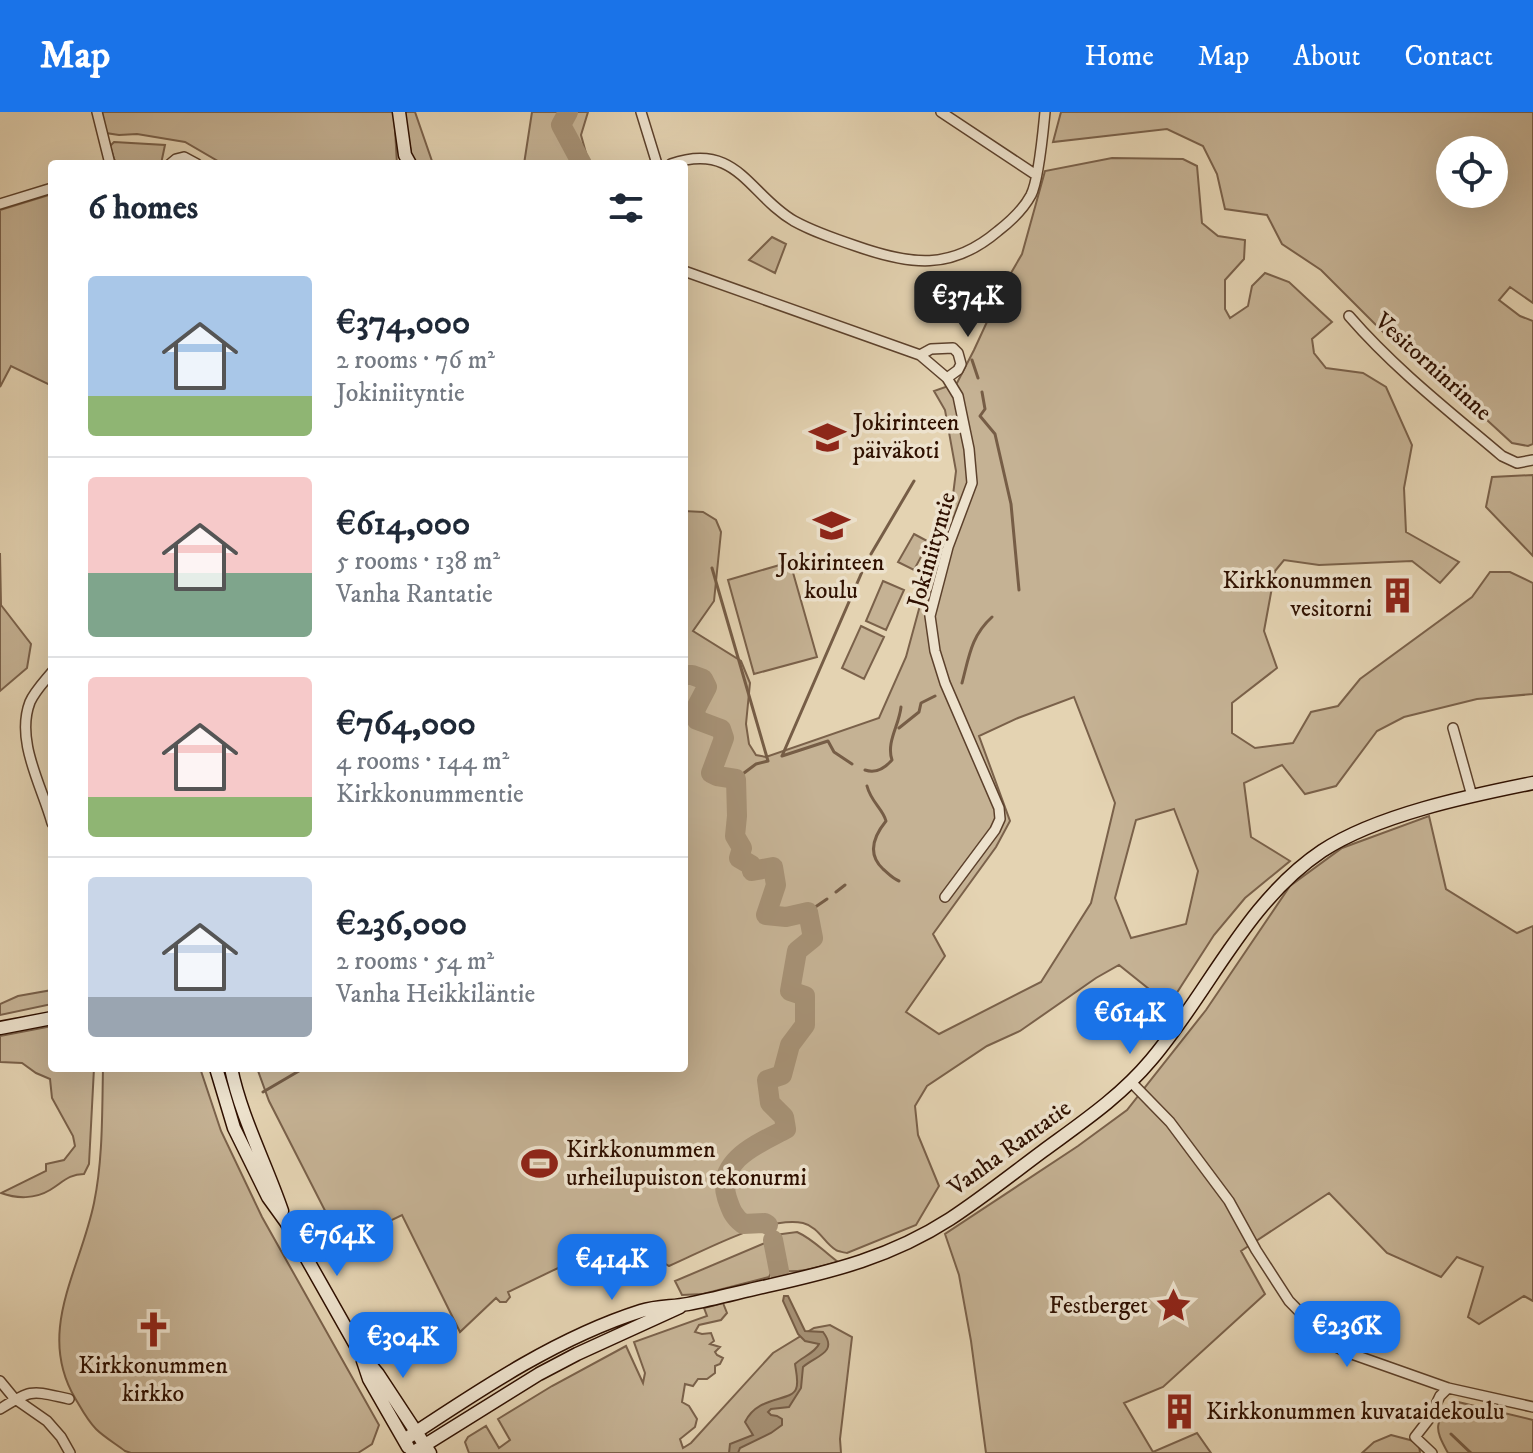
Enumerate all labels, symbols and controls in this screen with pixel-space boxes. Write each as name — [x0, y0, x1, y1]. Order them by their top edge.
text: Map — [40, 32, 110, 80]
text: Home — [1085, 39, 1154, 74]
text: Map — [1198, 39, 1249, 74]
text: About — [1293, 39, 1360, 74]
text: Contact — [1404, 39, 1493, 74]
map controls — [1436, 136, 1508, 208]
button: locate — [1436, 136, 1508, 208]
icon: filters — [604, 186, 648, 230]
text: 6 homes — [88, 187, 198, 229]
pin: €374K — [912, 271, 1024, 339]
text: €374K — [932, 280, 1004, 313]
text: €374,000 — [336, 302, 470, 344]
street label: Vesitorninrinne — [1367, 306, 1498, 428]
icon: home — [152, 308, 248, 404]
text: 2 rooms · 76 m² — [336, 344, 495, 377]
text: Jokiniityntie — [336, 377, 465, 410]
place label: Jokirinteen päiväkoti — [851, 408, 960, 466]
school or university icon: Jokirinteen päiväkoti — [808, 418, 846, 456]
street label: Jokiniityntie — [901, 489, 963, 613]
text: €614,000 — [336, 503, 470, 545]
school or university icon: Jokirinteen koulu — [812, 507, 850, 545]
icon: home — [152, 509, 248, 605]
text: 5 rooms · 138 m² — [336, 545, 500, 578]
place label: Jokirinteen koulu — [776, 548, 885, 606]
place label: Kirkkonummen vesitorni — [1222, 566, 1372, 624]
building icon: Kirkkonummen vesitorni — [1379, 576, 1417, 614]
text: Vanha Rantatie — [336, 578, 493, 611]
text: €764,000 — [336, 703, 476, 745]
icon: home — [152, 709, 248, 805]
text: 4 rooms · 144 m² — [336, 745, 509, 778]
text: Kirkkonummentie — [336, 778, 524, 811]
text: €236,000 — [336, 903, 467, 945]
icon: home — [152, 909, 248, 1005]
text: 2 rooms · 54 m² — [336, 945, 494, 978]
text: Vanha Heikkiläntie — [336, 978, 535, 1011]
pin: €614K — [1074, 988, 1186, 1056]
text: €614K — [1094, 997, 1166, 1030]
street label: Vanha Rantatie — [942, 1093, 1077, 1203]
place label: Kirkkonummen urheilupuiston tekonurmi — [566, 1135, 807, 1193]
sports icon: Kirkkonummen urheilupuiston tekonurmi — [521, 1145, 559, 1183]
pin: €764K — [281, 1210, 393, 1278]
text: €764K — [299, 1219, 375, 1252]
pin: €414K — [556, 1234, 668, 1302]
text: €414K — [576, 1243, 649, 1276]
place icon: Festberget — [1155, 1287, 1193, 1325]
place label: Festberget — [1049, 1291, 1148, 1321]
pin: €236K — [1291, 1301, 1403, 1369]
church icon: Kirkkonummen kirkko — [134, 1310, 172, 1348]
text: €236K — [1312, 1310, 1382, 1343]
pin: €304K — [347, 1312, 459, 1380]
text: €304K — [367, 1321, 439, 1354]
place label: Kirkkonummen kirkko — [78, 1351, 228, 1409]
building icon: Kirkkonummen kuvataidekoulu — [1161, 1393, 1199, 1431]
place label: Kirkkonummen kuvataidekoulu — [1206, 1397, 1505, 1427]

